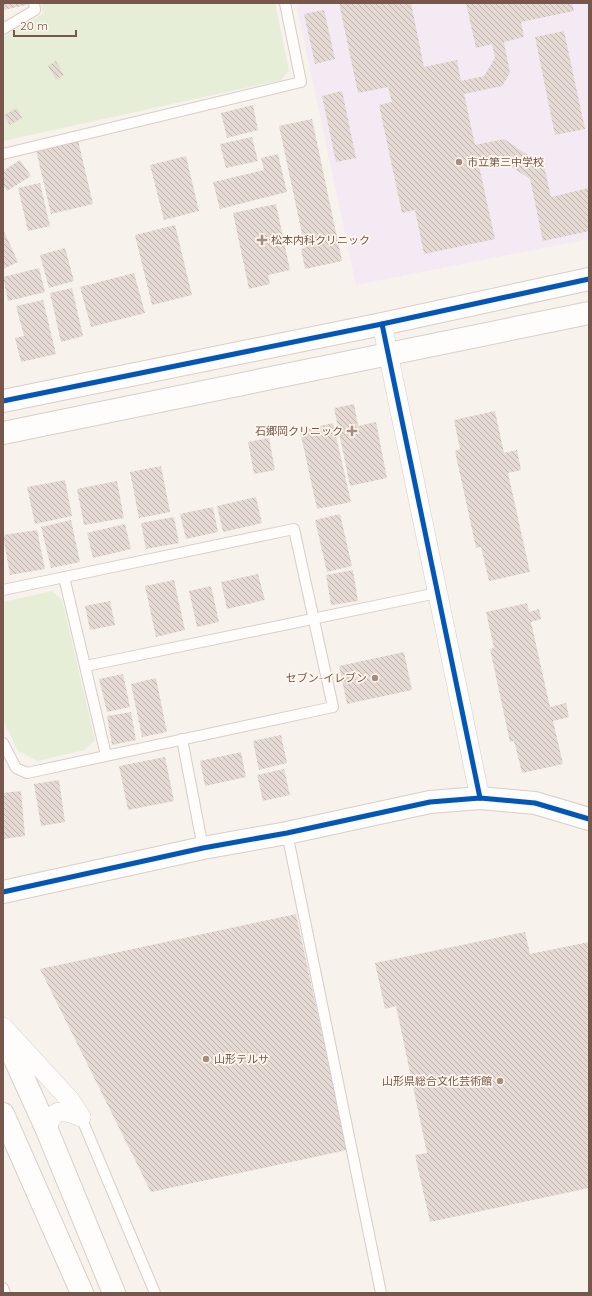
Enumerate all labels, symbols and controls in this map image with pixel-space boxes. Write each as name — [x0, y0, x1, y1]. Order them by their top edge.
scale bar — [14, 12, 76, 38]
text: 20 m — [20, 18, 48, 33]
place label: 市立第三中学校 — [467, 155, 544, 169]
marker: 市立第三中学校 — [454, 157, 464, 167]
place label: 松本内科クリニック — [271, 233, 370, 247]
marker: 松本内科クリニック — [256, 234, 268, 246]
place label: 石郷岡クリニック — [255, 424, 343, 438]
marker: 石郷岡クリニック — [346, 425, 358, 437]
place label: セブン-イレブン — [286, 671, 367, 685]
marker: セブン-イレブン — [370, 673, 380, 683]
place label: 山形テルサ — [214, 1052, 269, 1066]
marker: 山形テルサ — [201, 1054, 211, 1064]
place label: 山形県総合文化芸術館 — [382, 1074, 492, 1088]
marker: 山形県総合文化芸術館 — [495, 1076, 505, 1086]

